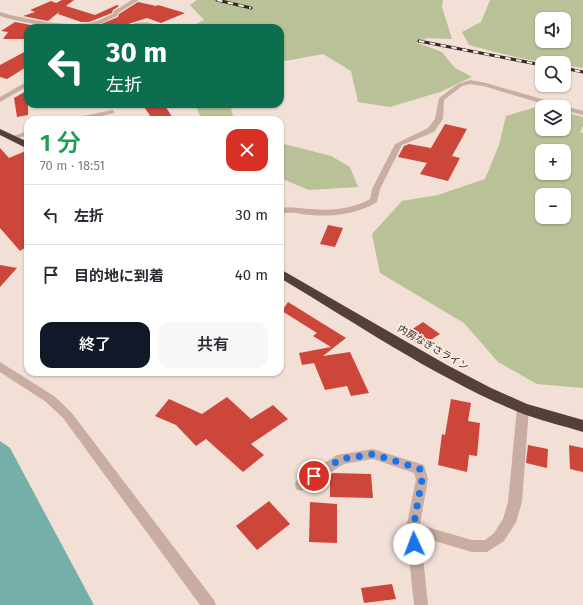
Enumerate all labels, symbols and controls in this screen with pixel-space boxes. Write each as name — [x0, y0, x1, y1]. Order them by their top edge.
map controls — [535, 12, 571, 224]
button: sound — [535, 12, 571, 48]
text: 30 m — [106, 36, 167, 69]
icon: left — [40, 40, 92, 92]
button: search — [535, 56, 571, 92]
text: 左折 — [106, 74, 142, 96]
button: layers — [535, 100, 571, 136]
text: 1 分 — [40, 129, 81, 157]
button: close — [226, 129, 268, 171]
button: + — [535, 144, 571, 180]
text: 70 m · 18:51 — [40, 158, 105, 173]
button: − — [535, 188, 571, 224]
icon: left — [40, 204, 62, 226]
text: 30 m — [235, 206, 268, 224]
text: 左折 — [74, 207, 104, 225]
icon: arrive — [40, 264, 62, 286]
text: 40 m — [235, 266, 268, 284]
text: 目的地に到着 — [74, 267, 164, 285]
button: 終了 — [40, 322, 150, 368]
button: 共有 — [158, 322, 268, 368]
street label: 内房なぎさライン — [395, 323, 471, 373]
pin — [297, 459, 331, 493]
icon: arrive — [303, 465, 325, 487]
position arrow — [393, 523, 435, 565]

